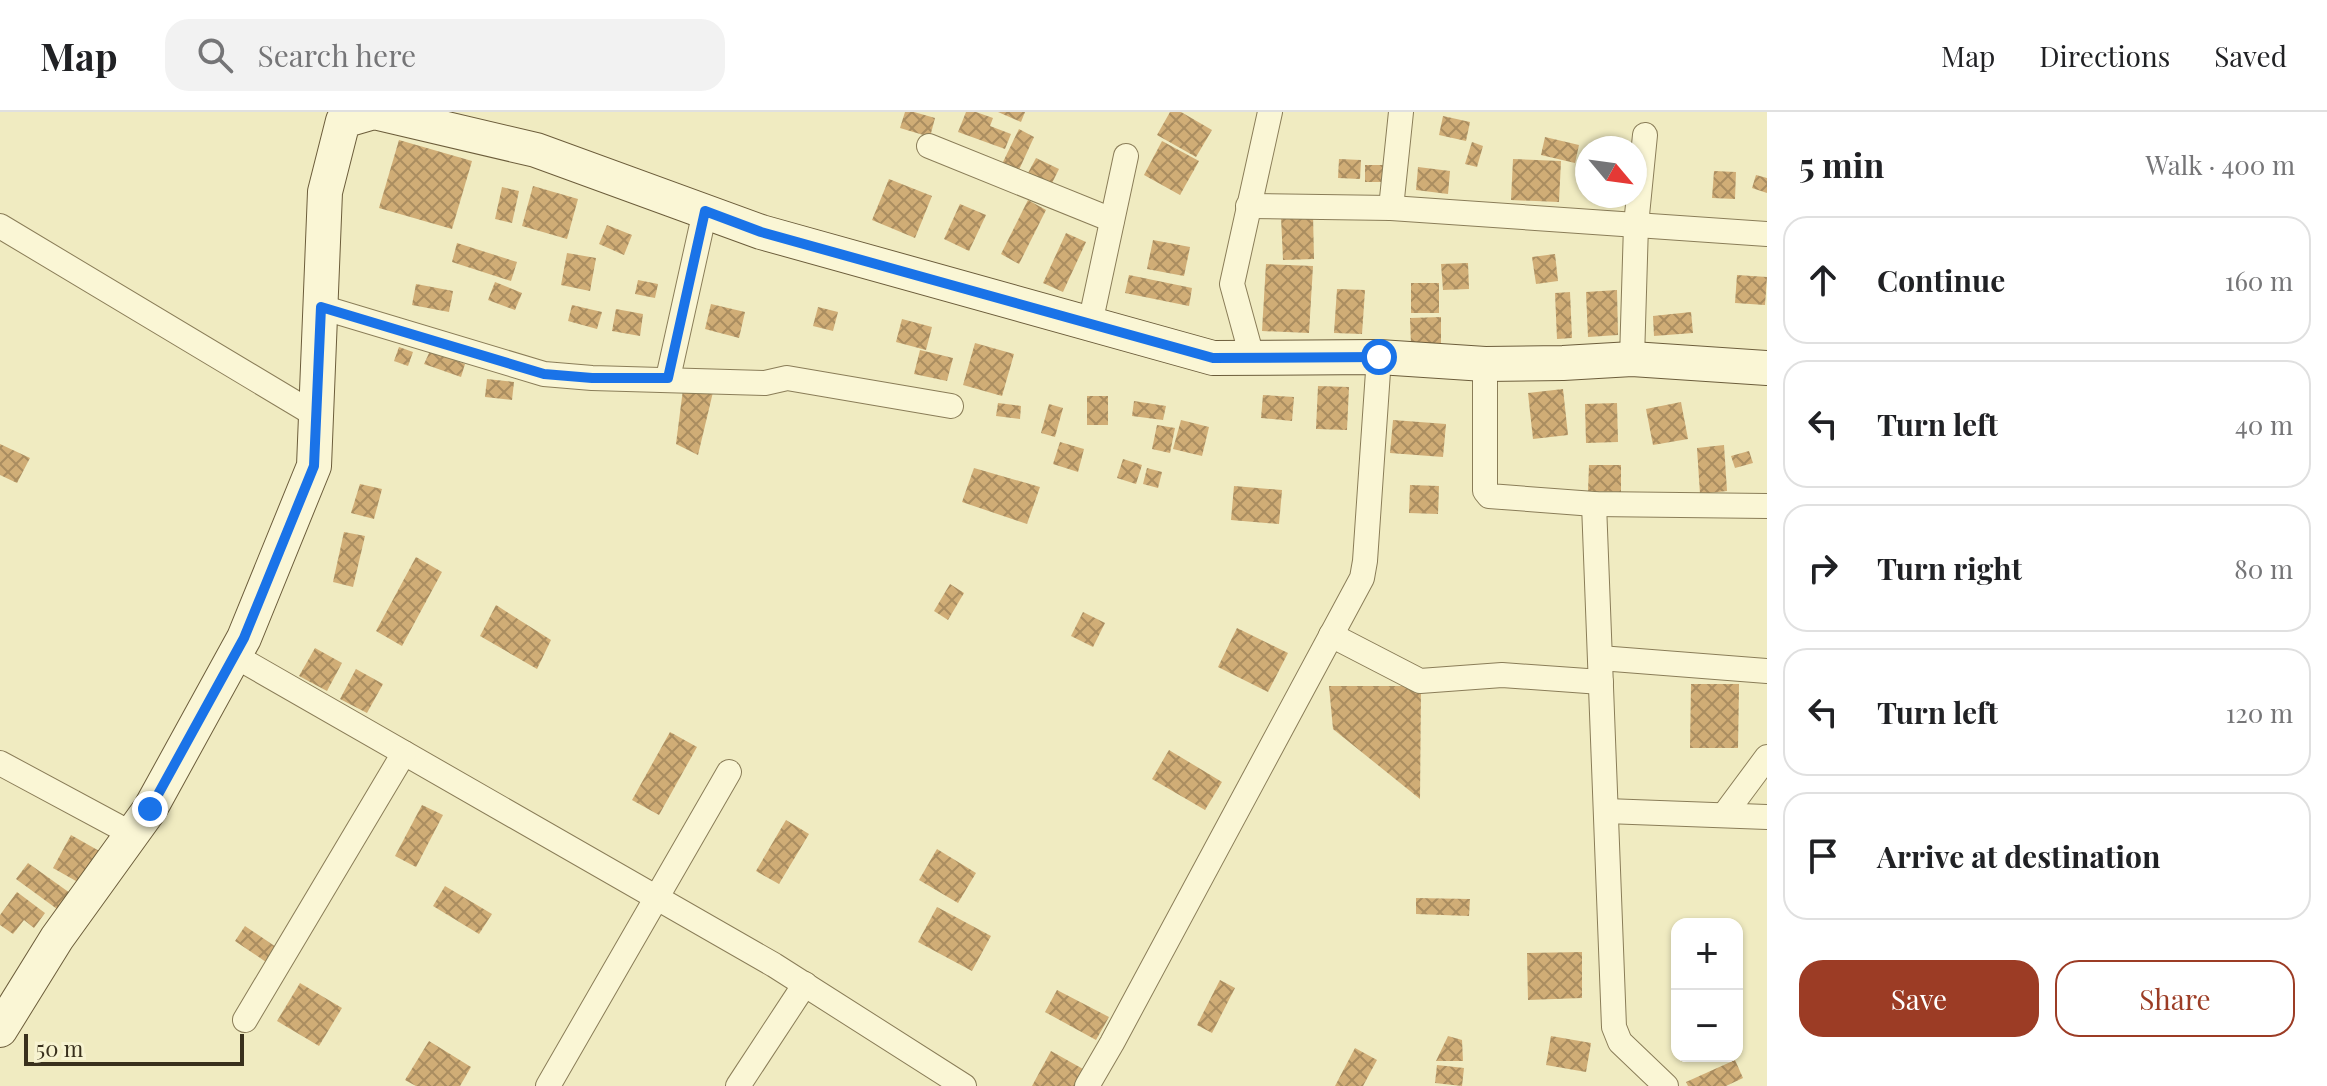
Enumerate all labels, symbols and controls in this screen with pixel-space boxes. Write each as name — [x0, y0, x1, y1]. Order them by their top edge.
search box — [165, 19, 725, 91]
text: Map — [40, 30, 117, 81]
icon: search — [193, 33, 237, 77]
text: Search here — [257, 35, 416, 75]
text: Map — [1941, 37, 1995, 74]
text: Directions — [2039, 37, 2170, 74]
text: Saved — [2214, 37, 2287, 74]
north arrow — [1575, 136, 1647, 208]
text: 5 min — [1799, 141, 1884, 187]
text: Walk · 400 m — [2146, 147, 2295, 182]
icon: ahead — [1801, 258, 1845, 302]
text: Continue — [1877, 260, 2005, 300]
text: 160 m — [2225, 263, 2293, 298]
route start — [1361, 339, 1397, 375]
icon: left — [1801, 402, 1845, 446]
text: Turn left — [1877, 404, 1998, 444]
text: 40 m — [2235, 407, 2293, 442]
icon: right — [1801, 546, 1845, 590]
text: Turn right — [1877, 548, 2022, 588]
text: 80 m — [2234, 551, 2293, 586]
icon: left — [1801, 690, 1845, 734]
text: Turn left — [1877, 692, 1998, 732]
text: 120 m — [2226, 695, 2293, 730]
route end — [132, 791, 168, 827]
icon: arrive — [1801, 834, 1845, 878]
text: Arrive at destination — [1877, 836, 2160, 876]
map controls — [1671, 918, 1743, 1062]
button: + — [1671, 918, 1743, 990]
button: Save — [1799, 960, 2039, 1037]
button: Share — [2055, 960, 2295, 1037]
button: − — [1671, 990, 1743, 1062]
scale bar — [24, 1030, 244, 1066]
text: 50 m — [36, 1033, 83, 1063]

